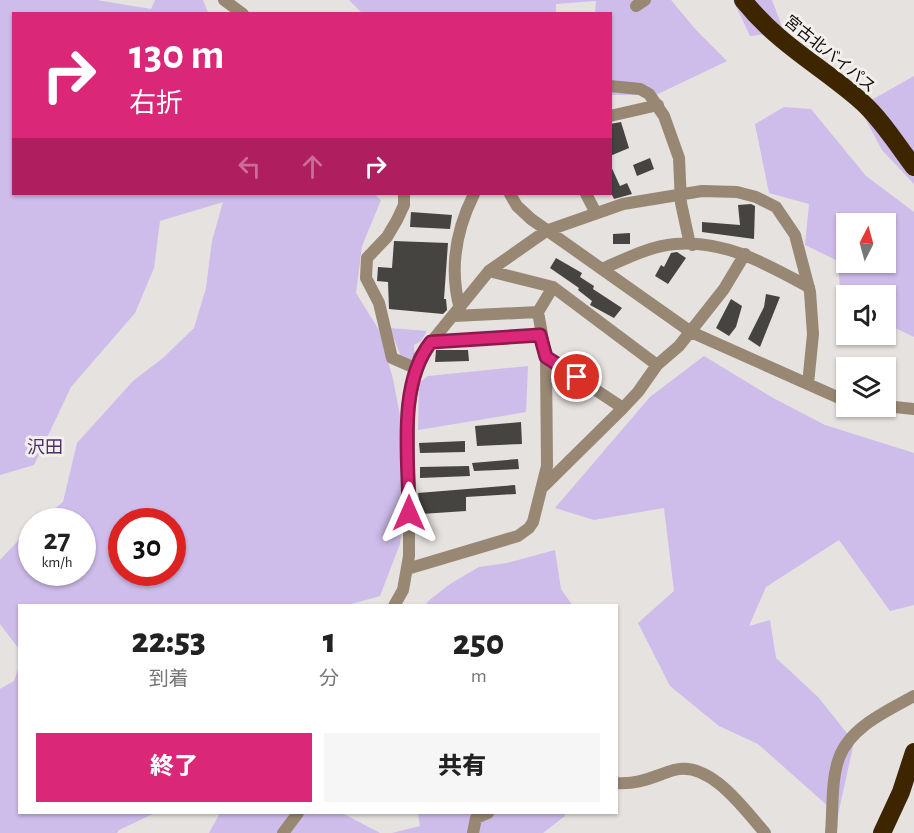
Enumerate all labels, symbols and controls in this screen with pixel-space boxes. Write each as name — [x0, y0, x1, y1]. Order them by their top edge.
street label: 宮古北バイパス — [782, 12, 879, 95]
text: 130 m — [129, 34, 224, 76]
icon: right — [30, 36, 108, 114]
text: 右折 — [129, 90, 183, 117]
icon: left — [233, 150, 266, 183]
icon: ahead — [296, 150, 329, 183]
icon: right — [359, 150, 392, 183]
north arrow — [836, 213, 896, 273]
map controls — [836, 213, 896, 417]
button: sound — [836, 285, 896, 345]
pin — [551, 351, 602, 402]
button: layers — [836, 357, 896, 417]
icon: arrive — [560, 360, 593, 393]
district label: 沢田 — [27, 438, 63, 457]
position arrow — [377, 481, 441, 545]
speed limit sign: 30 — [108, 508, 186, 586]
text: 27 — [43, 525, 71, 555]
text: km/h — [42, 555, 72, 570]
text: 22:53 — [132, 623, 206, 659]
text: 1 — [323, 623, 336, 659]
text: 250 — [453, 625, 504, 661]
text: m — [471, 666, 487, 686]
text: 到着 — [149, 669, 189, 689]
text: 分 — [319, 669, 339, 689]
button: 終了 — [36, 733, 312, 802]
button: 共有 — [324, 733, 600, 802]

